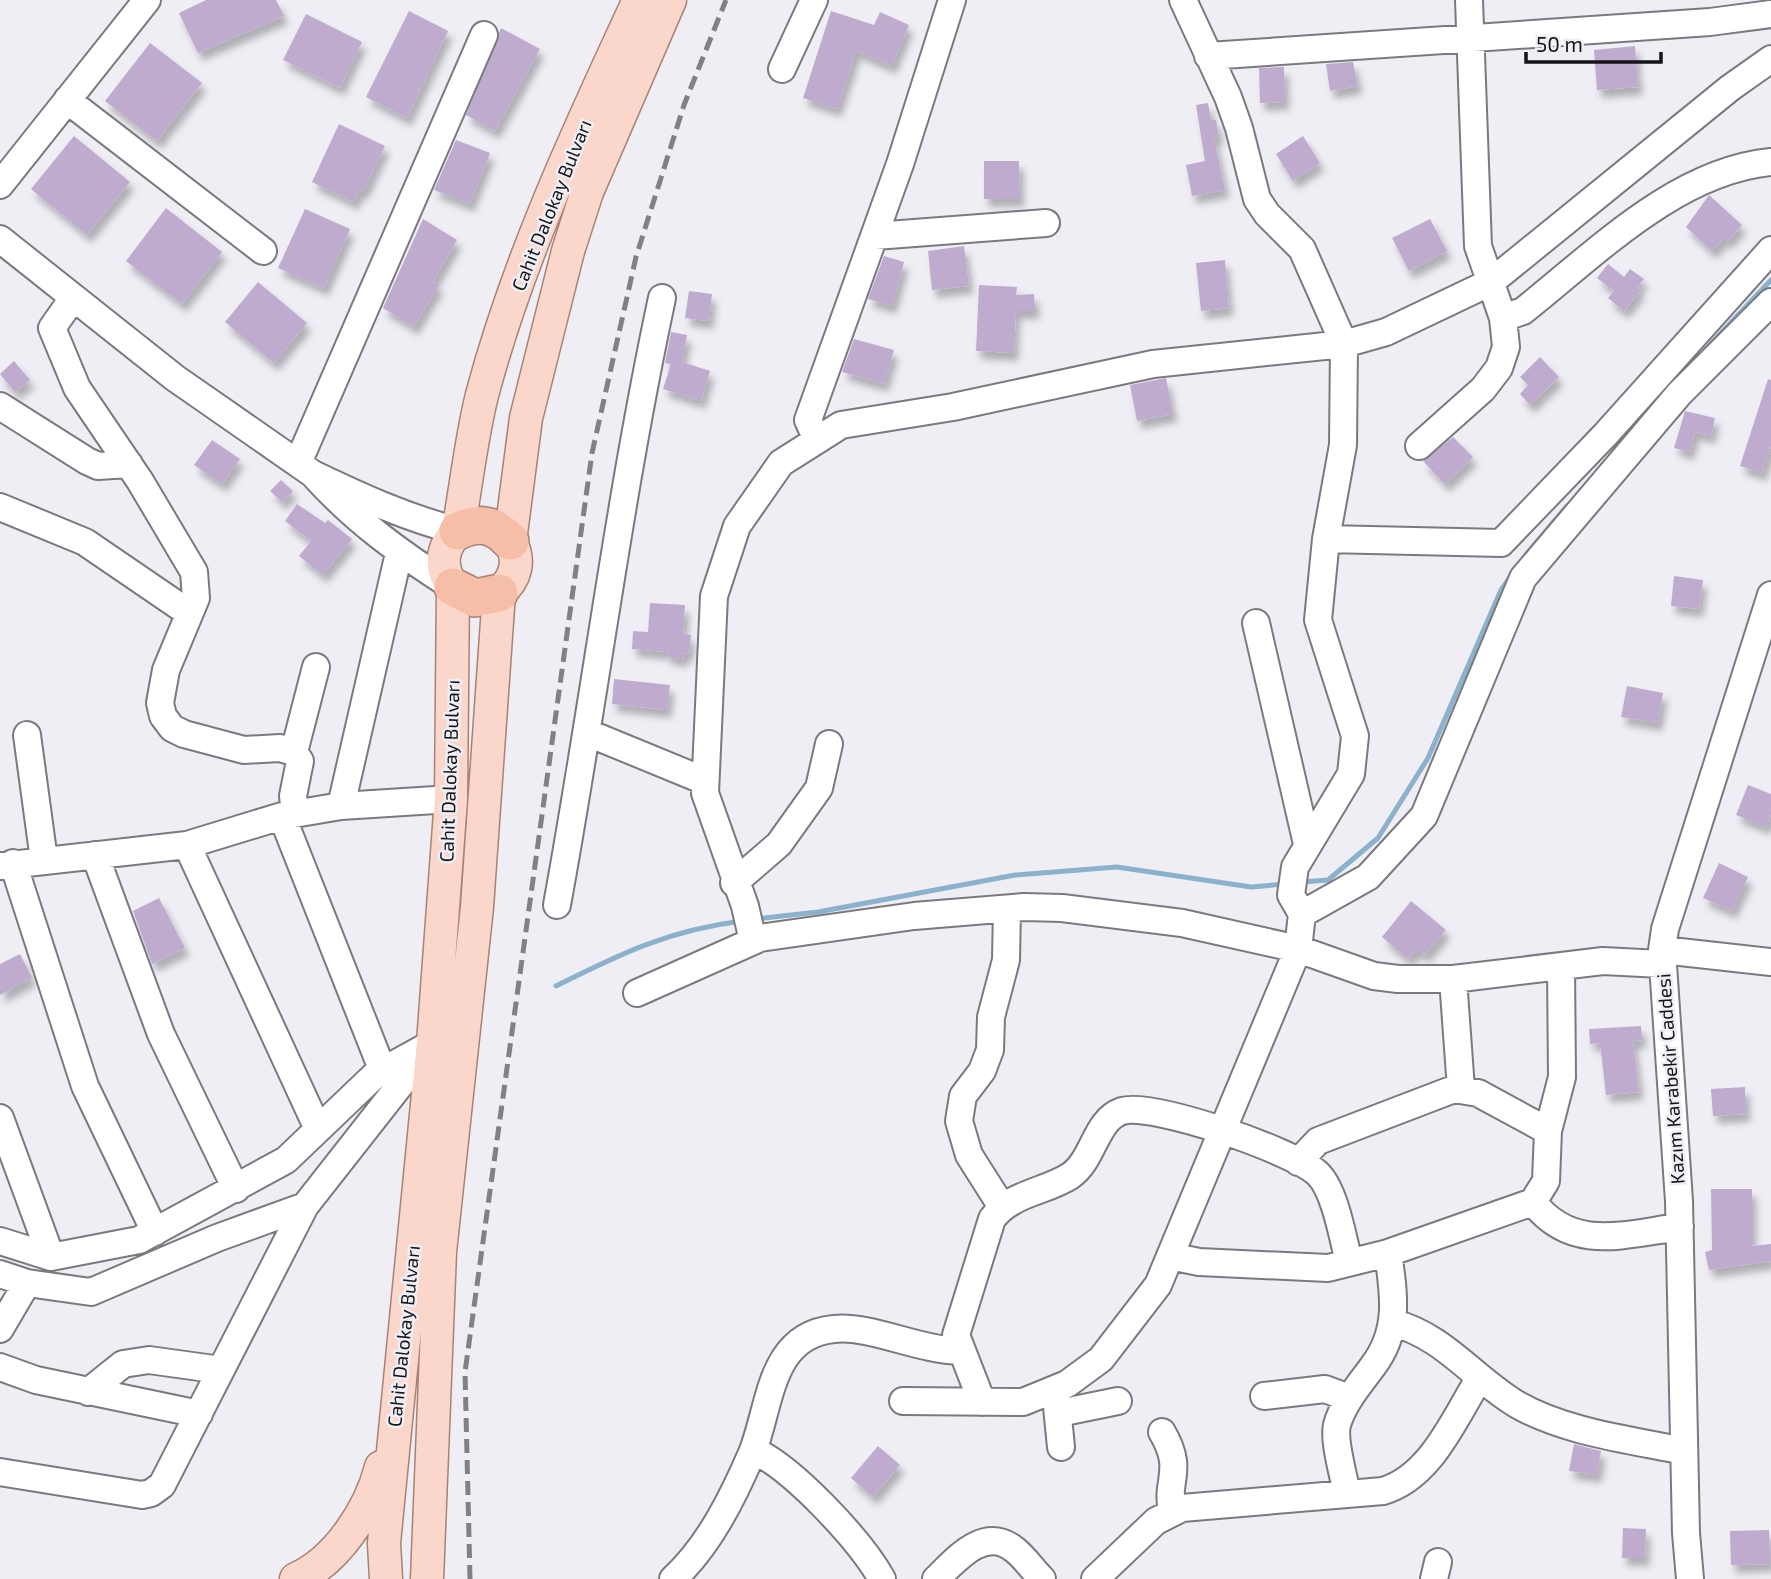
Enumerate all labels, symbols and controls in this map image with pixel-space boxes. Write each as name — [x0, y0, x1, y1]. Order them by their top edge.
scale bar — [1526, 21, 1661, 65]
text: 50 m — [1536, 31, 1583, 56]
street label: Cahit Dalokay Bulvarı — [506, 116, 596, 294]
street label: Cahit Dalokay Bulvarı — [434, 679, 464, 863]
street label: Kazım Karabekir Caddesi — [1651, 973, 1689, 1185]
street label: Cahit Dalokay Bulvarı — [382, 1244, 424, 1428]

